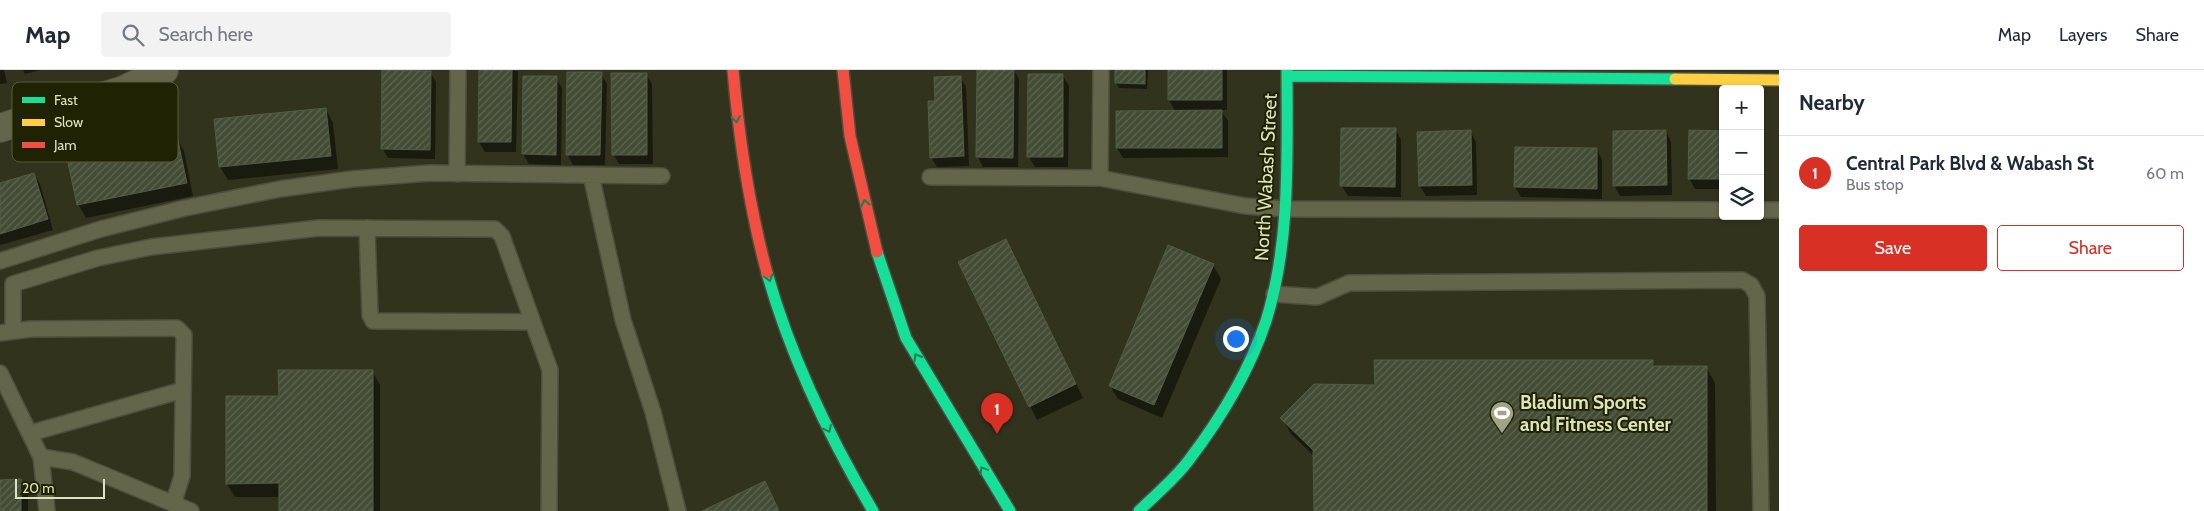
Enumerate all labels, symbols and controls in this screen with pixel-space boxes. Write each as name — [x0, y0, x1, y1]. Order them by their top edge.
search box — [101, 12, 451, 57]
text: Map — [25, 20, 71, 49]
icon: search — [119, 21, 147, 49]
text: Search here — [159, 23, 253, 46]
text: Map — [1998, 24, 2031, 46]
text: Layers — [2059, 24, 2108, 46]
text: Share — [2136, 24, 2179, 46]
legend — [12, 82, 178, 162]
map controls — [1719, 85, 1764, 220]
button: + — [1719, 85, 1764, 130]
text: Nearby — [1799, 90, 1865, 115]
text: Fast — [54, 91, 78, 109]
street label: North Wabash Street — [1250, 92, 1282, 261]
text: Slow — [54, 113, 83, 131]
one-way arrow — [730, 115, 741, 123]
button: − — [1719, 130, 1764, 175]
text: Jam — [53, 136, 76, 154]
text: Central Park Blvd & Wabash St — [1846, 152, 2094, 175]
text: 1 — [1812, 164, 1818, 183]
text: 60 m — [2146, 164, 2184, 183]
button: layers — [1719, 175, 1764, 220]
text: Bus stop — [1846, 175, 1904, 194]
one-way arrow — [860, 199, 871, 208]
button: Save — [1799, 225, 1987, 271]
button: Share — [1997, 225, 2184, 271]
one-way arrow — [763, 273, 773, 281]
your location — [1223, 326, 1249, 352]
one-way arrow — [913, 353, 923, 362]
place label: Bladium Sports and Fitness Center — [1520, 391, 1671, 436]
pin: 1 — [981, 393, 1013, 434]
sports icon: Bladium Sports and Fitness Center — [1489, 400, 1515, 434]
one-way arrow — [821, 424, 832, 433]
one-way arrow — [980, 466, 990, 475]
scale bar — [15, 476, 105, 499]
text: 20 m — [22, 479, 55, 497]

